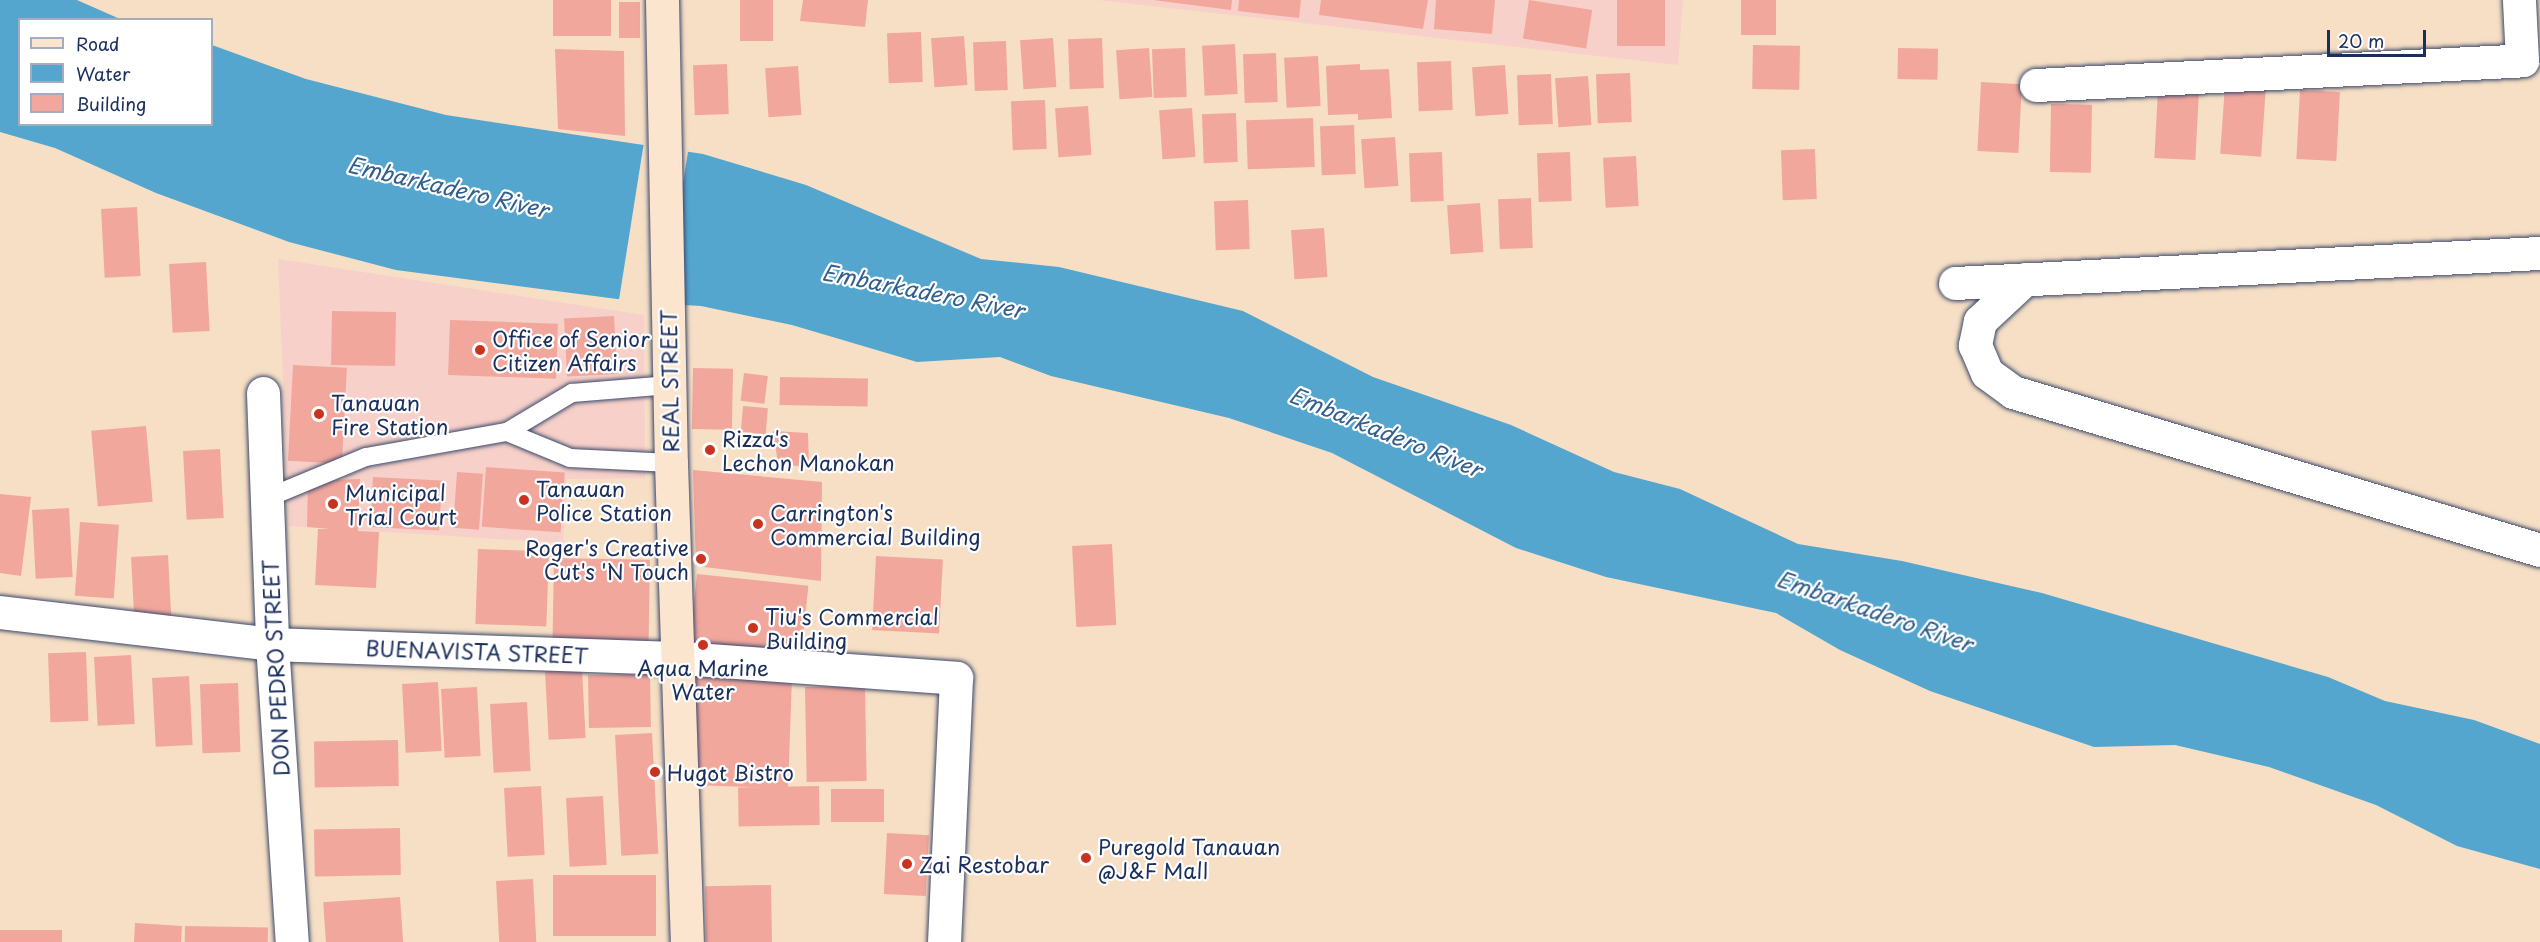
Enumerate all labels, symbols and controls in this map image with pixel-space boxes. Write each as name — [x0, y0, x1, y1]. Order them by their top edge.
legend — [18, 18, 213, 126]
scale bar — [2330, 18, 2429, 56]
text: 20 m — [2338, 27, 2384, 54]
text: Road — [76, 30, 120, 57]
text: Water — [76, 60, 130, 87]
text: Building — [76, 90, 146, 117]
water label: Embarkadero River — [345, 150, 551, 222]
water label: Embarkadero River — [820, 258, 1026, 322]
street label: REAL STREET — [655, 309, 683, 453]
place label: Office of Senior Citizen Affairs — [492, 325, 651, 375]
marker: Office of Senior Citizen Affairs — [473, 343, 487, 357]
water label: Embarkadero River — [1286, 380, 1486, 482]
place label: Tanauan Fire Station — [331, 389, 448, 439]
marker: Tanauan Fire Station — [312, 407, 326, 421]
place label: Rizza's Lechon Manokan — [722, 425, 895, 475]
marker: Rizza's Lechon Manokan — [703, 443, 717, 457]
place label: Tanauan Police Station — [536, 475, 673, 525]
place label: Municipal Trial Court — [345, 479, 457, 529]
marker: Tanauan Police Station — [517, 493, 531, 507]
marker: Municipal Trial Court — [326, 497, 340, 511]
place label: Carrington's Commercial Building — [770, 499, 981, 549]
marker: Carrington's Commercial Building — [751, 517, 765, 531]
place label: Roger's Creative Cut's 'N Touch — [524, 534, 689, 584]
marker: Roger's Creative Cut's 'N Touch — [694, 552, 708, 566]
street label: DON PEDRO STREET — [257, 557, 293, 779]
water label: Embarkadero River — [1774, 564, 1976, 656]
place label: Tiu's Commercial Building — [765, 603, 940, 653]
marker: Tiu's Commercial Building — [746, 621, 760, 635]
street label: BUENAVISTA STREET — [364, 634, 590, 668]
marker: Aqua Marine Water — [696, 638, 710, 652]
place label: Aqua Marine Water — [637, 654, 769, 704]
place label: Hugot Bistro — [667, 759, 794, 785]
marker: Hugot Bistro — [648, 765, 662, 779]
place label: Puregold Tanauan @J&F Mall — [1098, 833, 1281, 883]
place label: Zai Restobar — [919, 851, 1048, 877]
marker: Puregold Tanauan @J&F Mall — [1079, 851, 1093, 865]
marker: Zai Restobar — [900, 857, 914, 871]

